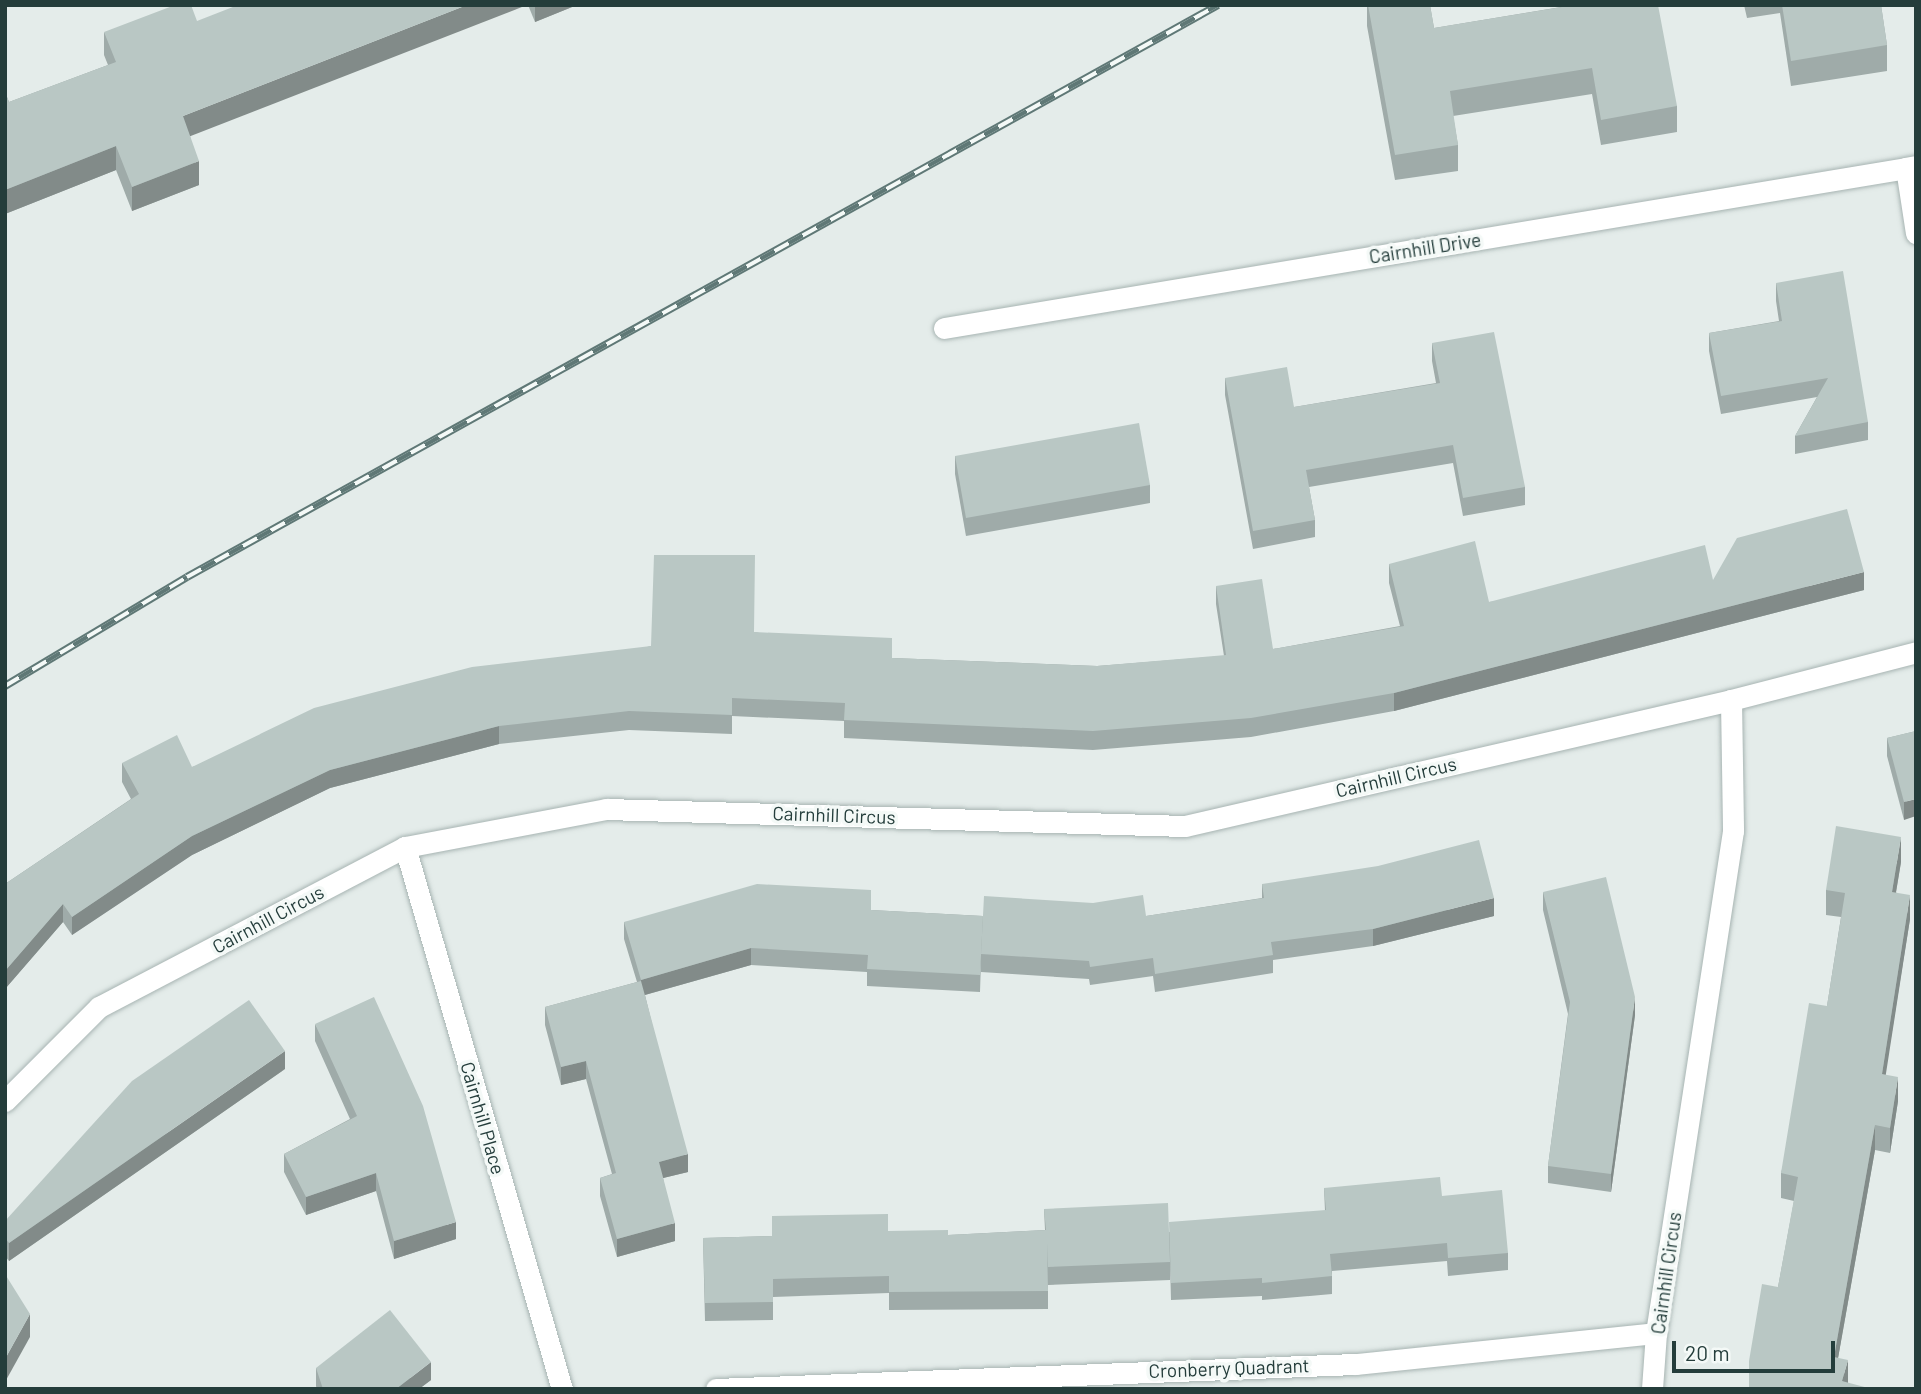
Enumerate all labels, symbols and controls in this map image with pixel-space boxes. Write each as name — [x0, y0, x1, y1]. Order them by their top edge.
street label: Cairnhill Drive — [1367, 228, 1483, 268]
street label: Cairnhill Circus — [1333, 752, 1459, 802]
street label: Cairnhill Circus — [772, 801, 896, 829]
street label: Cairnhill Circus — [208, 880, 328, 958]
street label: Cairnhill Place — [456, 1059, 510, 1177]
street label: Cairnhill Circus — [1646, 1210, 1686, 1336]
scale bar — [1676, 1328, 1839, 1372]
text: 20 m — [1685, 1340, 1730, 1365]
street label: Cronberry Quadrant — [1148, 1354, 1310, 1382]

